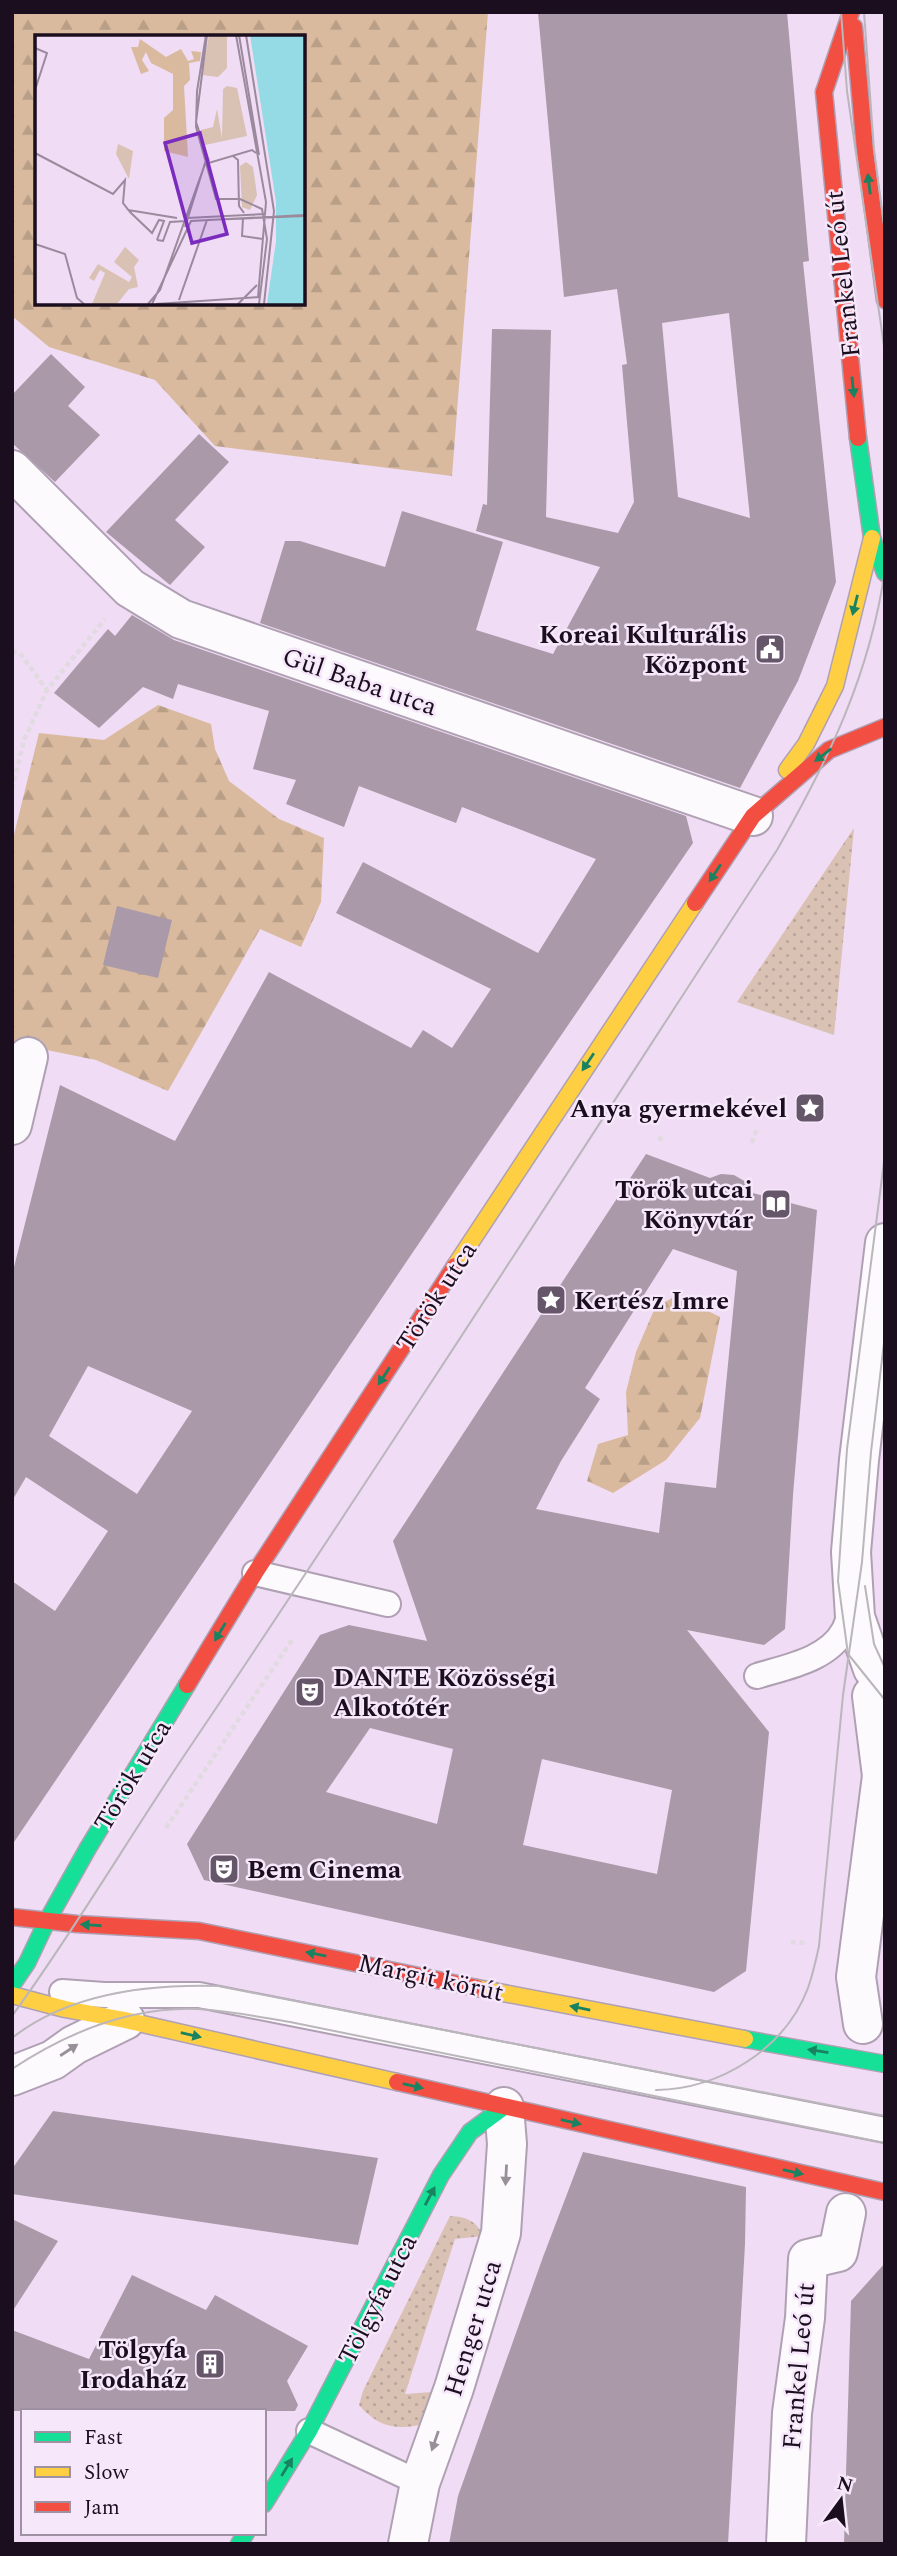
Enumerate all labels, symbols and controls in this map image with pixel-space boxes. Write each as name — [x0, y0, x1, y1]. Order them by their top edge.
inset map — [35, 35, 304, 304]
one-way arrow — [864, 173, 875, 195]
street label: Frankel Leó út — [814, 188, 872, 359]
one-way arrow — [848, 376, 859, 398]
one-way arrow — [849, 594, 860, 616]
place label: Koreai Kulturális Központ — [539, 615, 747, 685]
public building icon: Koreai Kulturális Központ — [753, 632, 787, 666]
street label: Gül Baba utca — [277, 637, 443, 727]
one-way arrow — [815, 748, 833, 763]
one-way arrow — [708, 864, 722, 882]
one-way arrow — [582, 1053, 595, 1072]
place label: Anya gyermekével — [570, 1089, 787, 1129]
place icon: Anya gyermekével — [793, 1091, 827, 1125]
place label: Török utcai Könyvtár — [615, 1170, 754, 1240]
library icon: Török utcai Könyvtár — [759, 1187, 793, 1221]
street label: Török utca — [386, 1233, 488, 1360]
place label: Kertész Imre — [574, 1281, 729, 1321]
place icon: Kertész Imre — [534, 1283, 568, 1317]
one-way arrow — [377, 1366, 390, 1385]
one-way arrow — [213, 1622, 226, 1641]
place label: DANTE Közösségi Alkotótér — [333, 1658, 556, 1728]
theatre icon: DANTE Közösségi Alkotótér — [293, 1675, 327, 1709]
street label: Török utca — [84, 1712, 182, 1839]
place label: Bem Cinema — [247, 1850, 402, 1890]
theatre icon: Bem Cinema — [207, 1852, 241, 1886]
one-way arrow — [80, 1919, 102, 1930]
street label: Margit körút — [354, 1943, 507, 2013]
one-way arrow — [305, 1948, 327, 1959]
one-way arrow — [569, 2003, 591, 2014]
one-way arrow — [180, 2030, 202, 2041]
one-way arrow — [59, 2043, 79, 2056]
one-way arrow — [807, 2045, 829, 2056]
one-way arrow — [402, 2081, 424, 2092]
one-way arrow — [560, 2117, 582, 2128]
one-way arrow — [500, 2165, 511, 2187]
one-way arrow — [782, 2166, 804, 2177]
one-way arrow — [424, 2186, 435, 2206]
street label: Tölgyfa utca — [328, 2227, 428, 2372]
street label: Henger utca — [433, 2255, 513, 2402]
street label: Frankel Leó út — [772, 2281, 826, 2451]
place label: Tölgyfa Irodaház — [80, 2330, 188, 2400]
building icon: Tölgyfa Irodaház — [193, 2347, 227, 2381]
legend — [21, 2409, 266, 2535]
text: Fast — [84, 2422, 123, 2454]
one-way arrow — [429, 2431, 440, 2452]
text: Slow — [84, 2457, 130, 2489]
one-way arrow — [280, 2458, 293, 2477]
north arrow — [806, 2465, 876, 2535]
text: N — [834, 2469, 856, 2501]
text: Jam — [84, 2492, 120, 2524]

